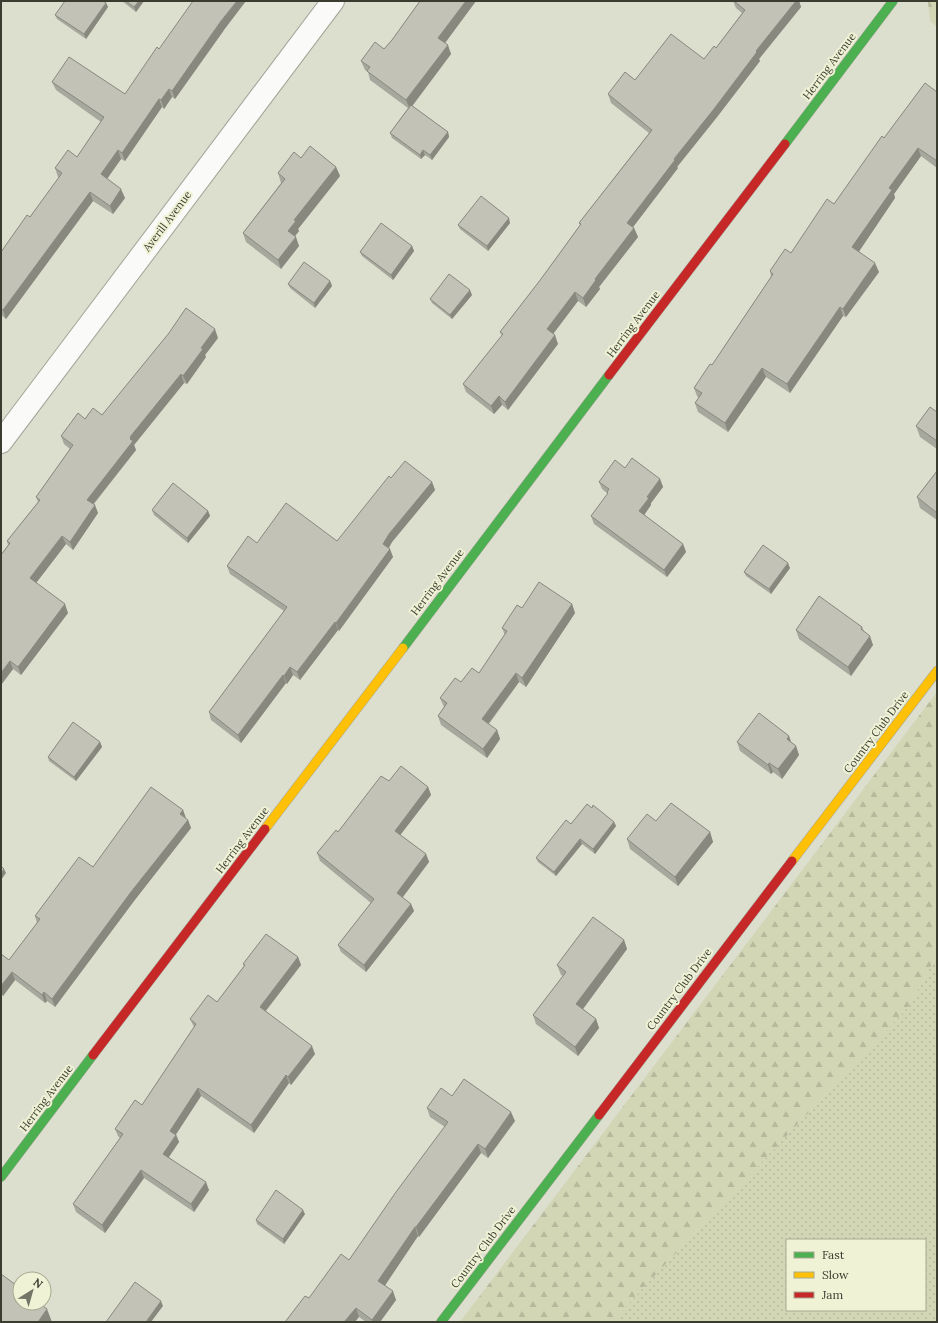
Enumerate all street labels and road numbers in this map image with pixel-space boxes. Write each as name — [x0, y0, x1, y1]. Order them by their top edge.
street label: Herring Avenue — [799, 30, 859, 102]
street label: Averill Avenue — [139, 188, 194, 255]
street label: Herring Avenue — [603, 288, 663, 360]
street label: Herring Avenue — [407, 546, 467, 618]
street label: Country Club Drive — [841, 688, 911, 776]
street label: Herring Avenue — [212, 804, 272, 876]
street label: Country Club Drive — [644, 945, 714, 1033]
street label: Herring Avenue — [16, 1062, 76, 1134]
street label: Country Club Drive — [448, 1203, 518, 1291]

